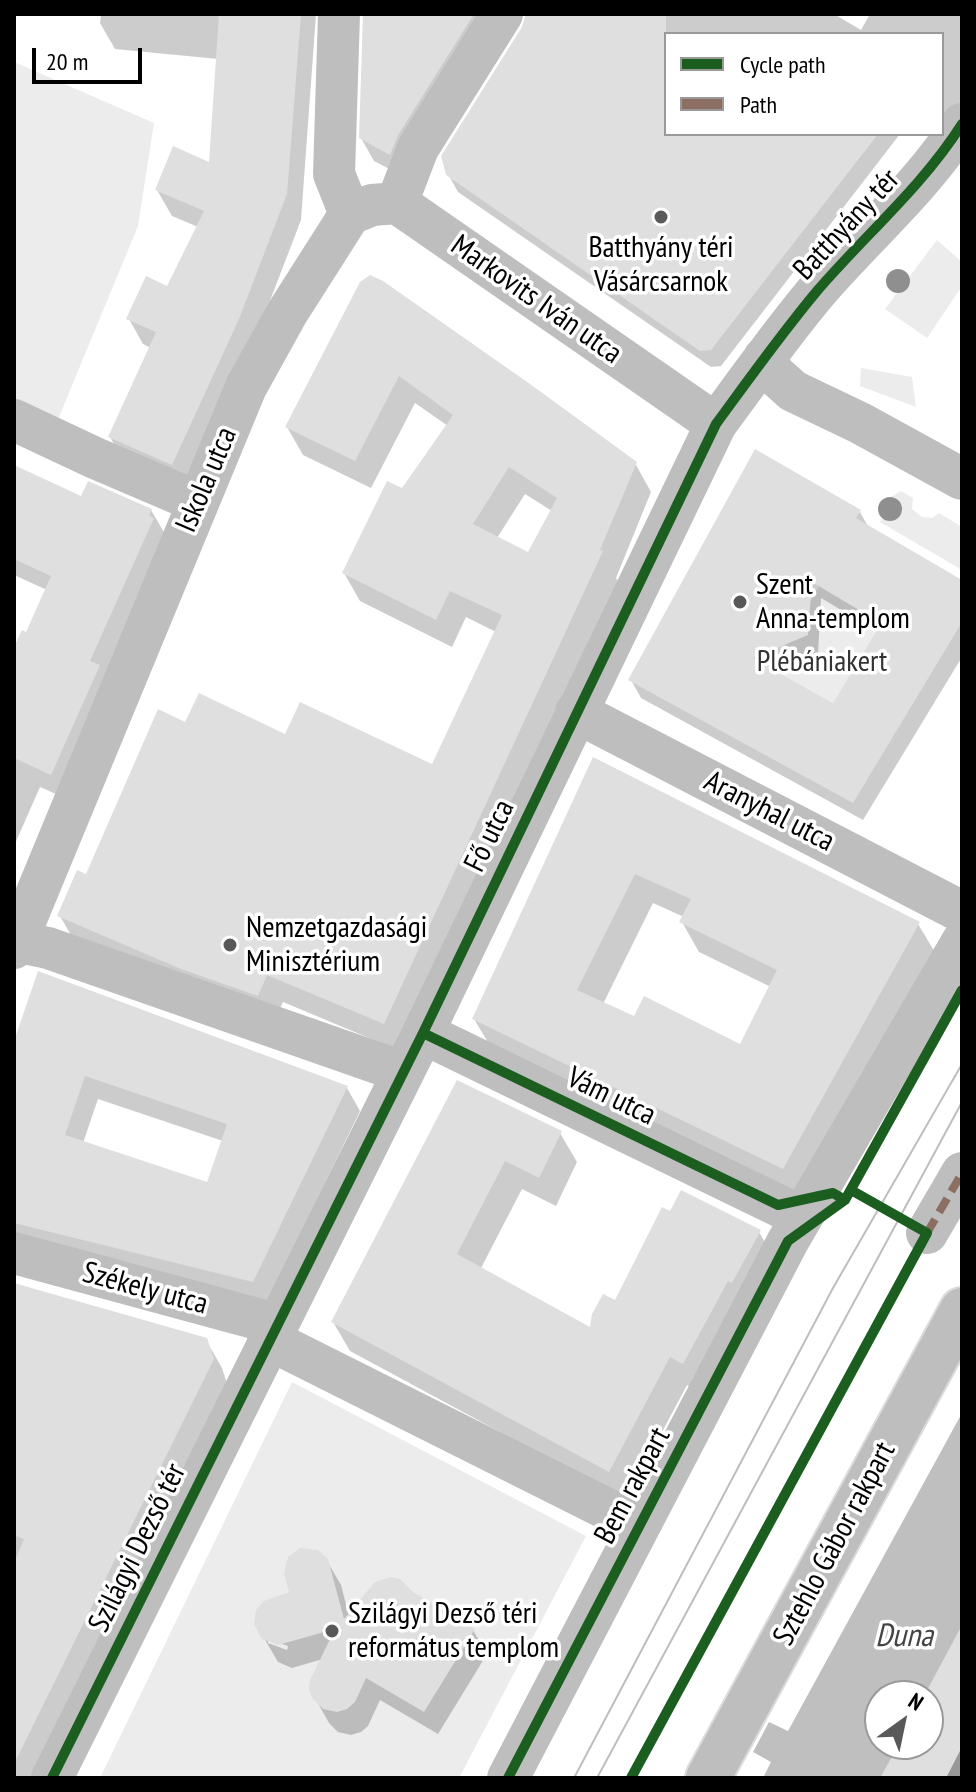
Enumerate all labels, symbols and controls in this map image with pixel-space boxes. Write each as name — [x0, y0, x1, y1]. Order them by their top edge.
scale bar — [36, 32, 146, 82]
legend — [664, 32, 944, 136]
text: 20 m — [46, 46, 88, 77]
text: Cycle path — [740, 49, 826, 80]
text: Path — [740, 89, 777, 120]
street label: Batthyány tér — [787, 162, 907, 288]
marker: Batthyány téri Vásárcsarnok — [652, 208, 670, 226]
street label: Markovits Iván utca — [444, 228, 628, 372]
place label: Batthyány téri Vásárcsarnok — [588, 230, 734, 300]
street label: Iskola utca — [169, 422, 245, 538]
place label: Szent Anna-templom — [756, 567, 910, 638]
marker: Szent Anna-templom — [731, 593, 749, 611]
park label: Plébániakert — [757, 644, 887, 680]
street label: Aranyhal utca — [698, 764, 840, 860]
street label: Fő utca — [457, 794, 523, 878]
place label: Nemzetgazdasági Minisztérium — [246, 910, 427, 980]
marker: Nemzetgazdasági Minisztérium — [221, 936, 239, 954]
street label: Vám utca — [561, 1060, 661, 1134]
street label: Székely utca — [79, 1255, 211, 1323]
street label: Bem rakpart — [587, 1422, 679, 1550]
street label: Sztehlo Gábor rakpart — [766, 1436, 904, 1652]
street label: Szilágyi Dezső tér — [82, 1458, 194, 1638]
place label: Szilágyi Dezső téri református templom — [348, 1596, 559, 1666]
water label: Duna — [875, 1618, 933, 1656]
marker: Szilágyi Dezső téri református templom — [323, 1622, 341, 1640]
north arrow — [864, 1680, 944, 1760]
text: N — [903, 1687, 929, 1717]

